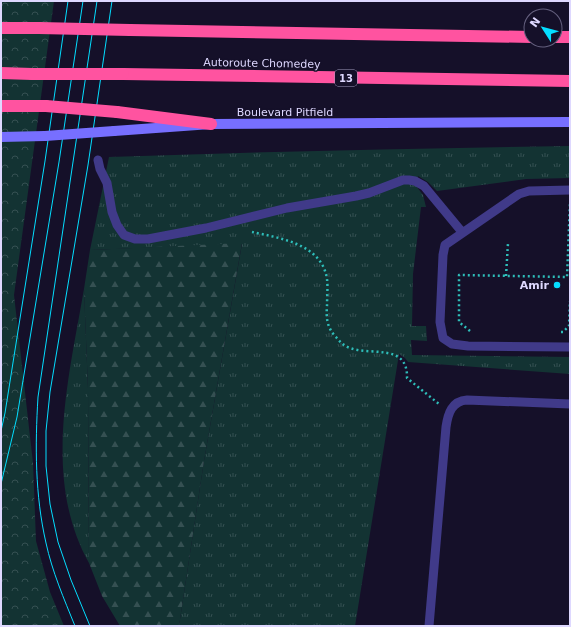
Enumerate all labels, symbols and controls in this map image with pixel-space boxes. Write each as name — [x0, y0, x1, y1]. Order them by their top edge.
north arrow — [523, 8, 563, 48]
text: N — [527, 15, 543, 30]
street label: Autoroute Chomedey — [203, 56, 321, 71]
road number: 13 — [335, 70, 357, 86]
street label: Boulevard Pitfield — [237, 106, 333, 119]
place label: Amir — [520, 279, 550, 292]
marker: Amir — [552, 280, 562, 290]

